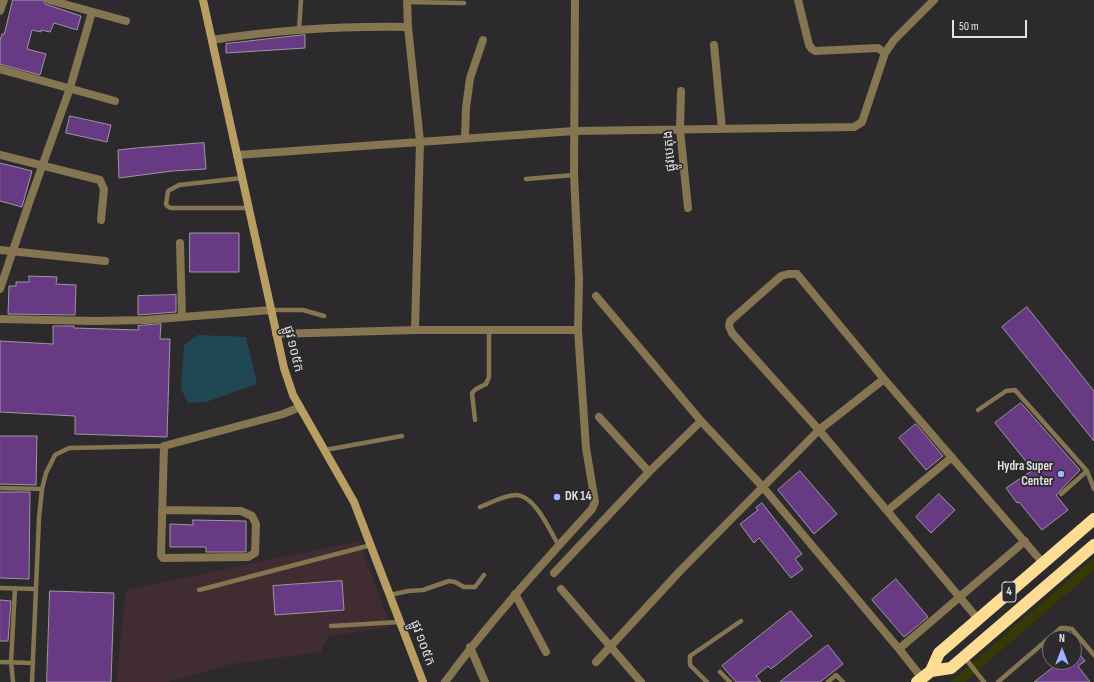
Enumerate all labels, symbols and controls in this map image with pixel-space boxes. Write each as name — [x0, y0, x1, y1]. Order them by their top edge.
scale bar — [954, 12, 1029, 38]
text: 50 m — [959, 19, 979, 34]
street label: ផ្លូវបេតុង — [660, 130, 680, 172]
street label: ផ្លូវ ១០៥ក — [280, 324, 306, 374]
place label: Hydra Super Center — [997, 459, 1053, 490]
marker: Hydra Super Center — [1056, 469, 1066, 479]
place label: DK 14 — [565, 489, 591, 505]
marker: DK 14 — [552, 492, 562, 502]
road number: 4 — [1002, 582, 1016, 602]
street label: ផ្លូវ ១០៥ក — [406, 618, 438, 668]
north arrow — [1042, 630, 1082, 670]
text: N — [1059, 632, 1065, 645]

